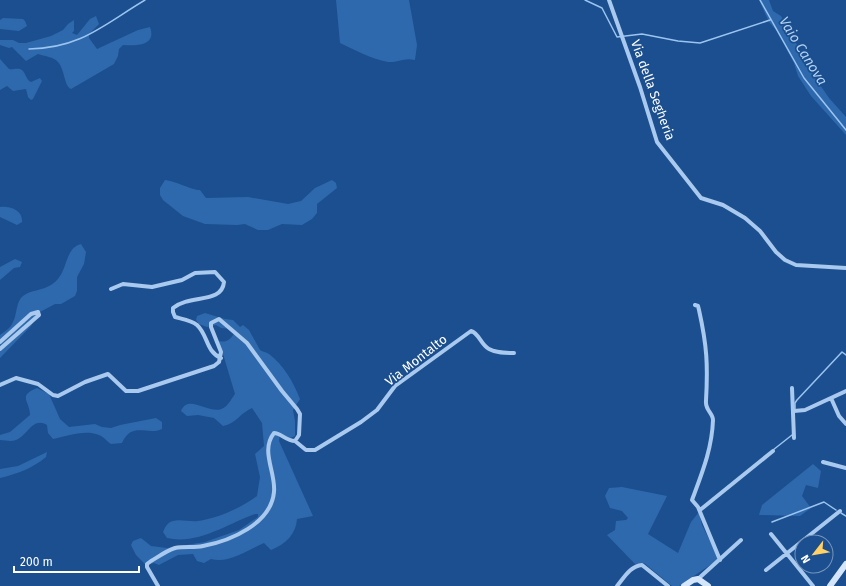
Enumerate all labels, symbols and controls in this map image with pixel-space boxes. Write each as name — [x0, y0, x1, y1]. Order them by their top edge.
water label: Vaio Canova — [775, 14, 831, 88]
street label: Via della Segheria — [628, 38, 678, 142]
street label: Via Montalto — [382, 331, 450, 389]
north arrow — [794, 534, 834, 574]
scale bar — [14, 548, 139, 574]
text: N — [798, 552, 813, 565]
text: 200 m — [20, 555, 53, 569]

